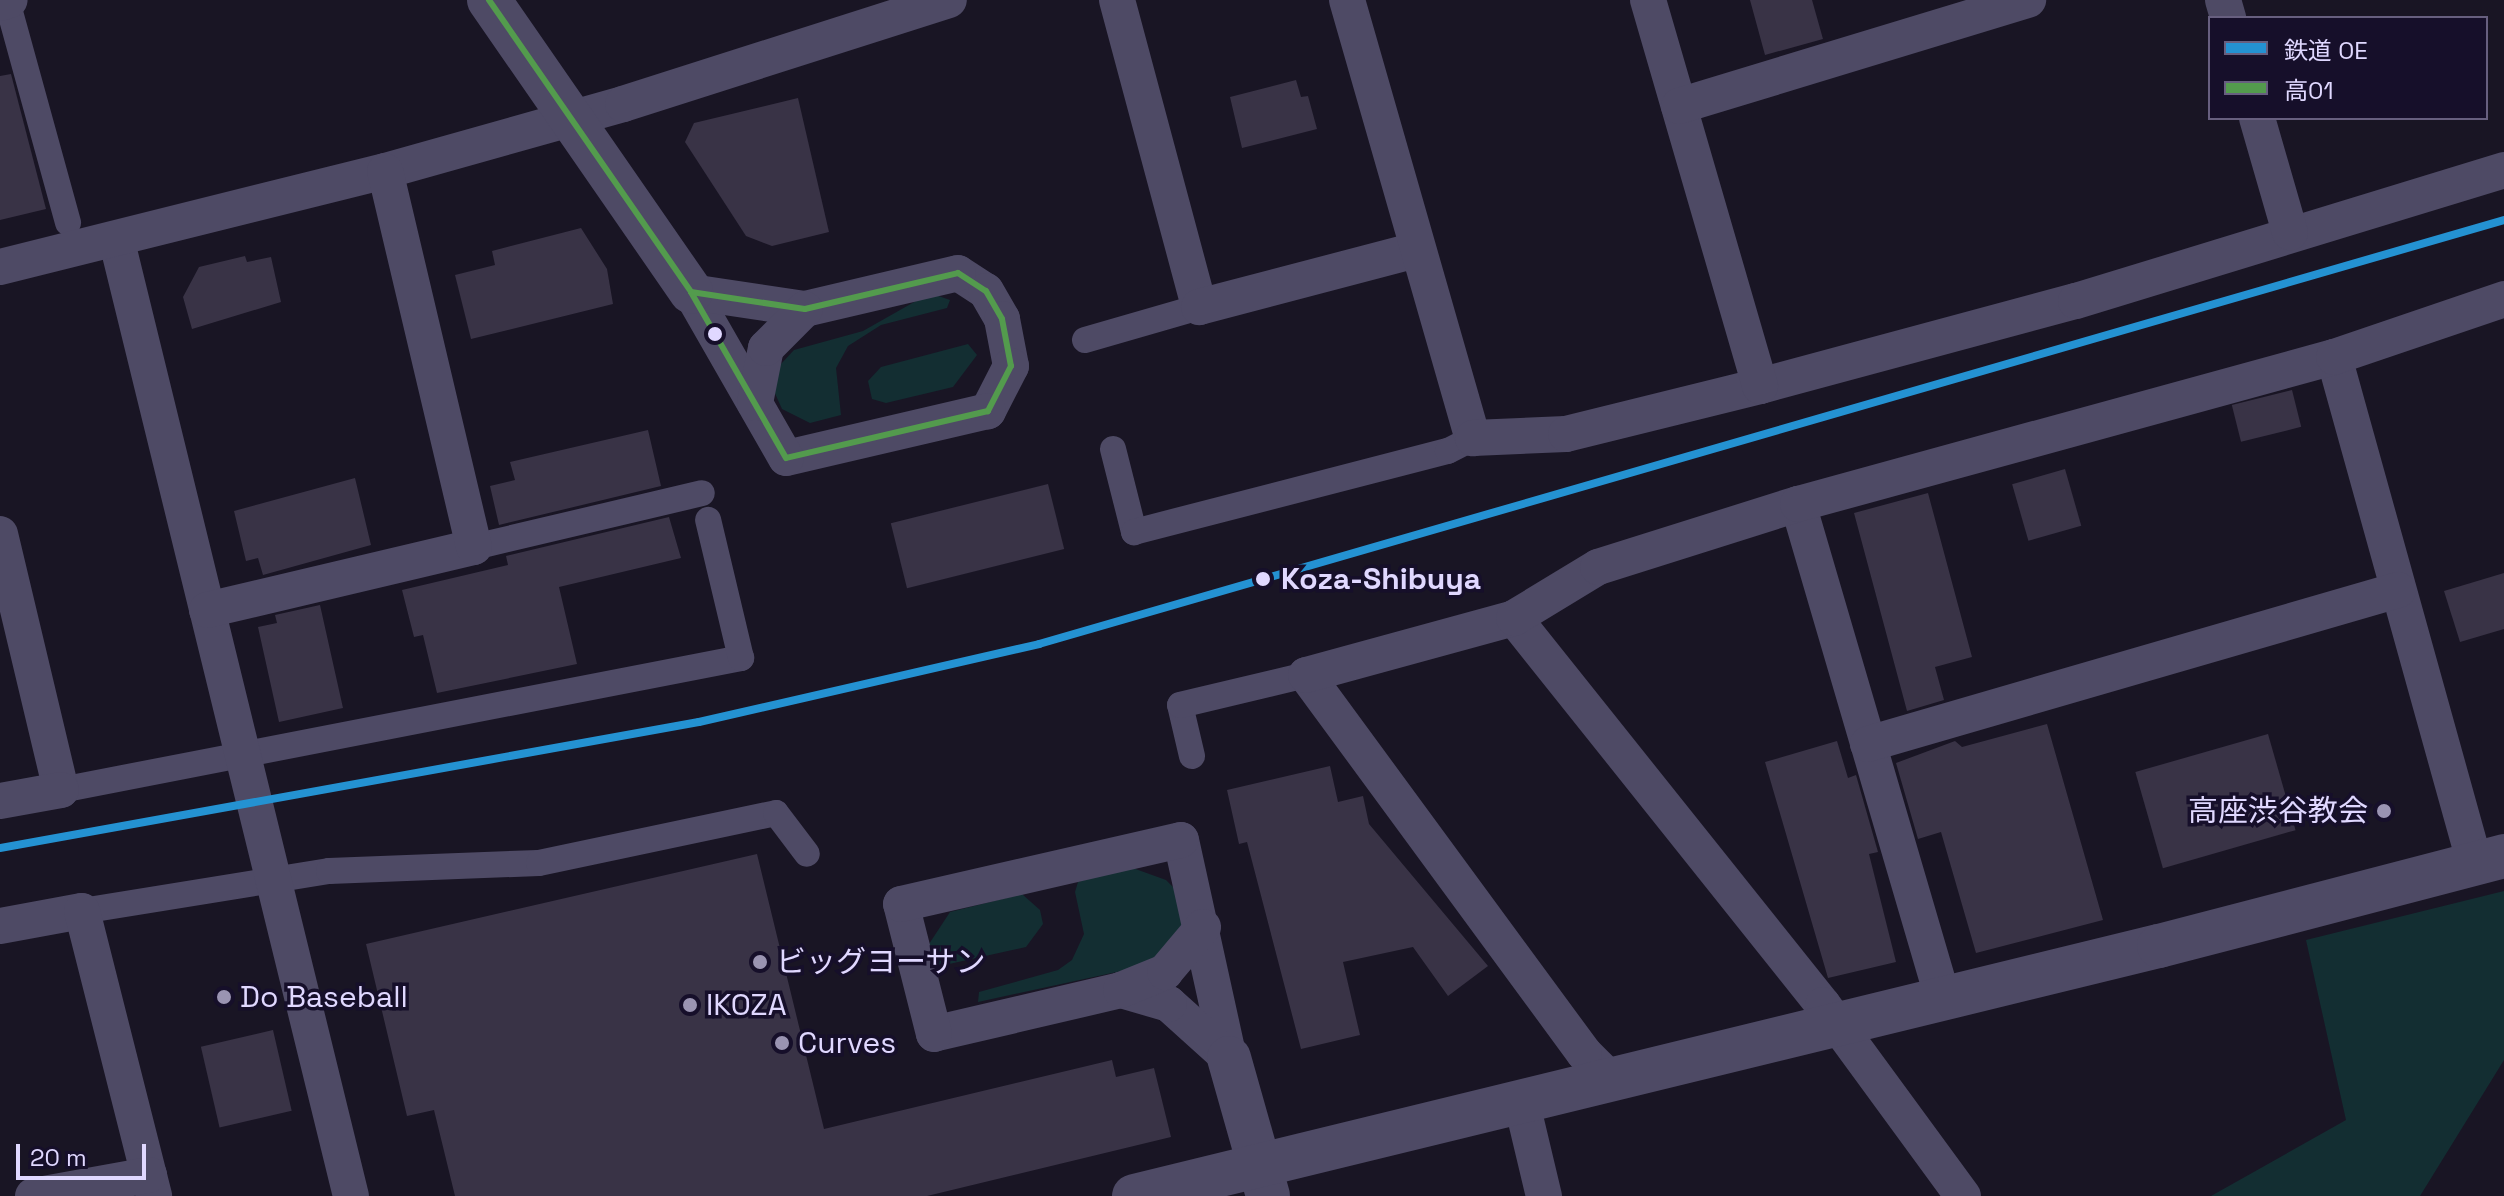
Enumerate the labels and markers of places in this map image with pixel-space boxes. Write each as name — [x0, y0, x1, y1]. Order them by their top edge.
unlabelled marker — [707, 326, 723, 342]
place label: Koza-Shibuya — [1281, 561, 1481, 597]
marker: Koza-Shibuya — [1252, 568, 1274, 590]
place label: 高座渋谷教会 — [2188, 793, 2368, 829]
marker: 高座渋谷教会 — [2375, 802, 2393, 820]
place label: ビッグヨーサン — [776, 944, 986, 980]
marker: ビッグヨーサン — [751, 953, 769, 971]
place label: Do Baseball — [240, 979, 408, 1015]
place label: IKOZA — [706, 987, 787, 1023]
marker: Do Baseball — [215, 988, 233, 1006]
marker: IKOZA — [681, 996, 699, 1014]
place label: Curves — [798, 1025, 896, 1061]
marker: Curves — [773, 1034, 791, 1052]

